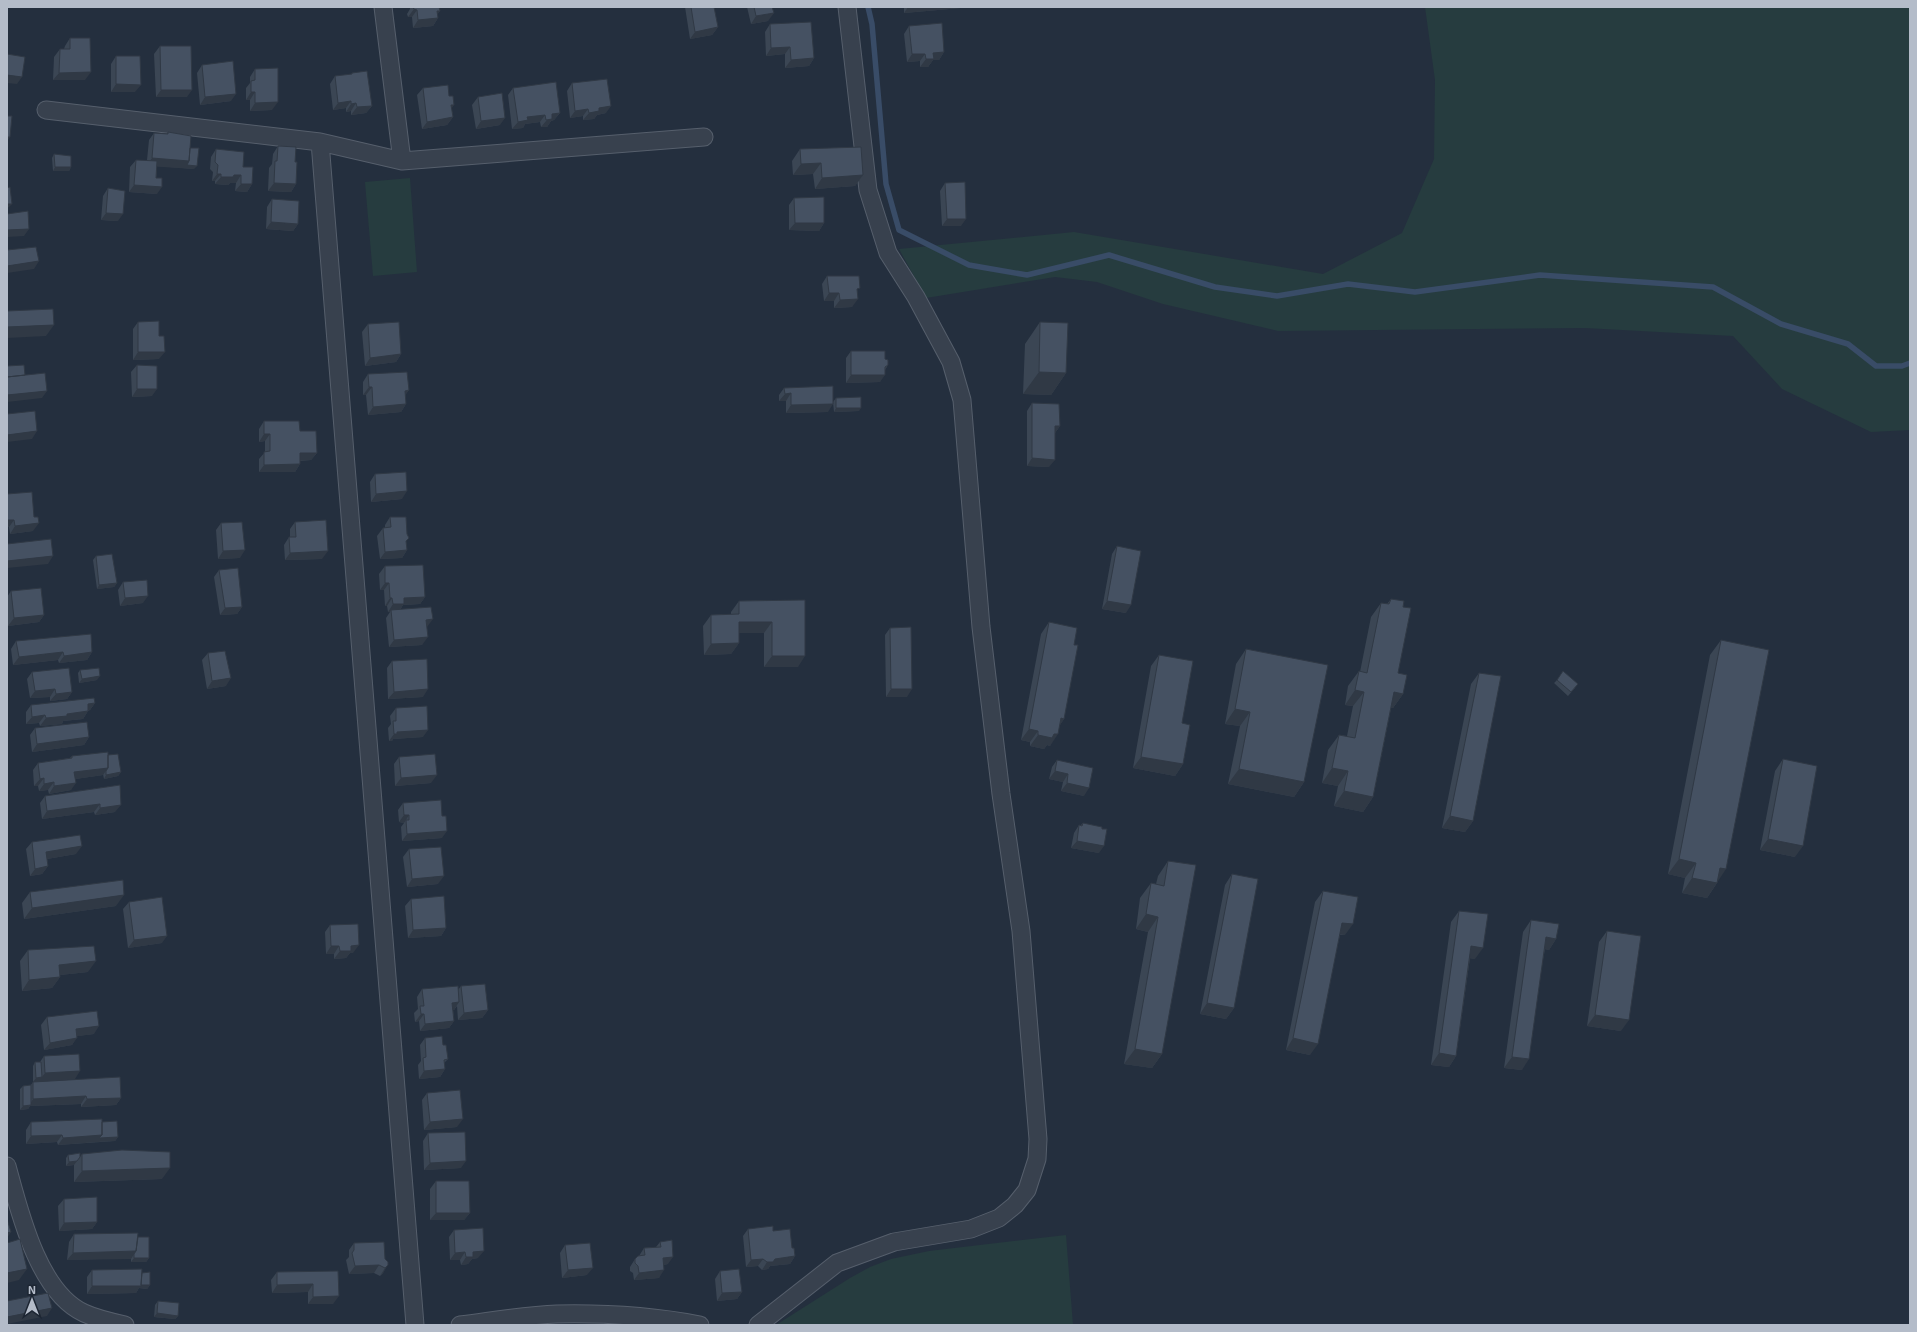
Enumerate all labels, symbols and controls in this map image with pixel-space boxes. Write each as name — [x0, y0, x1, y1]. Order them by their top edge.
north arrow — [12, 1280, 52, 1320]
text: N — [28, 1283, 36, 1296]

